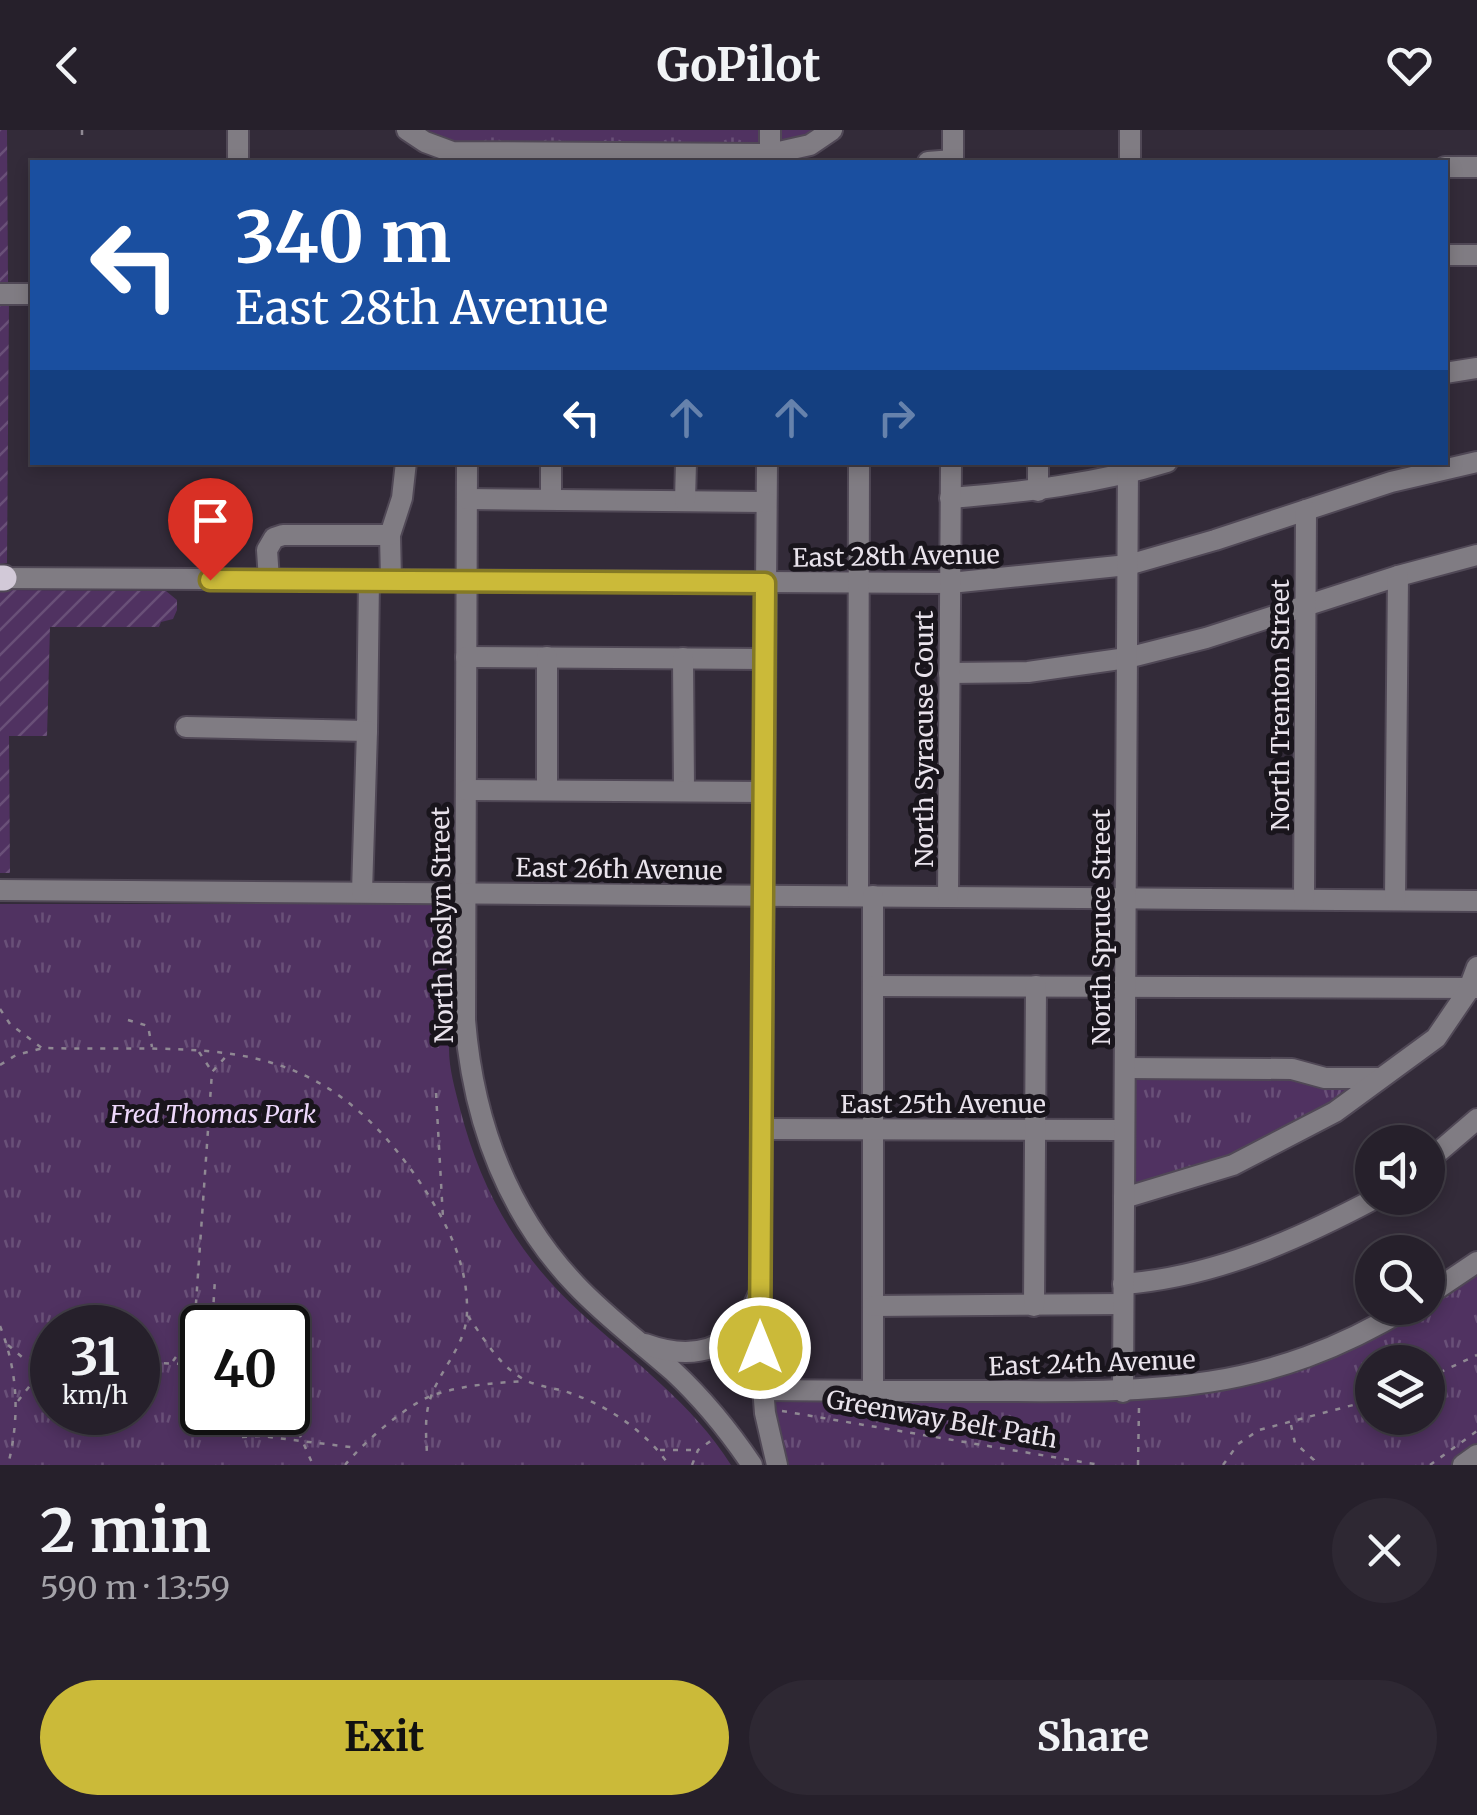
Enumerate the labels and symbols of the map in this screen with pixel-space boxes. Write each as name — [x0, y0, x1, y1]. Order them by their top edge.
pin — [168, 478, 253, 581]
street label: East 28th Avenue — [792, 538, 1000, 574]
street label: North Trenton Street — [1264, 579, 1296, 831]
street label: North Syracuse Court — [908, 610, 940, 867]
street label: North Roslyn Street — [424, 806, 460, 1044]
street label: North Spruce Street — [1085, 808, 1117, 1045]
street label: East 26th Avenue — [515, 851, 723, 887]
street label: East 25th Avenue — [840, 1088, 1046, 1120]
park label: Fred Thomas Park — [109, 1098, 317, 1130]
position arrow — [708, 1296, 812, 1400]
speed limit sign: 40 — [180, 1305, 310, 1435]
street label: East 24th Avenue — [988, 1343, 1196, 1383]
street label: Greenway Belt Path — [824, 1383, 1060, 1455]

